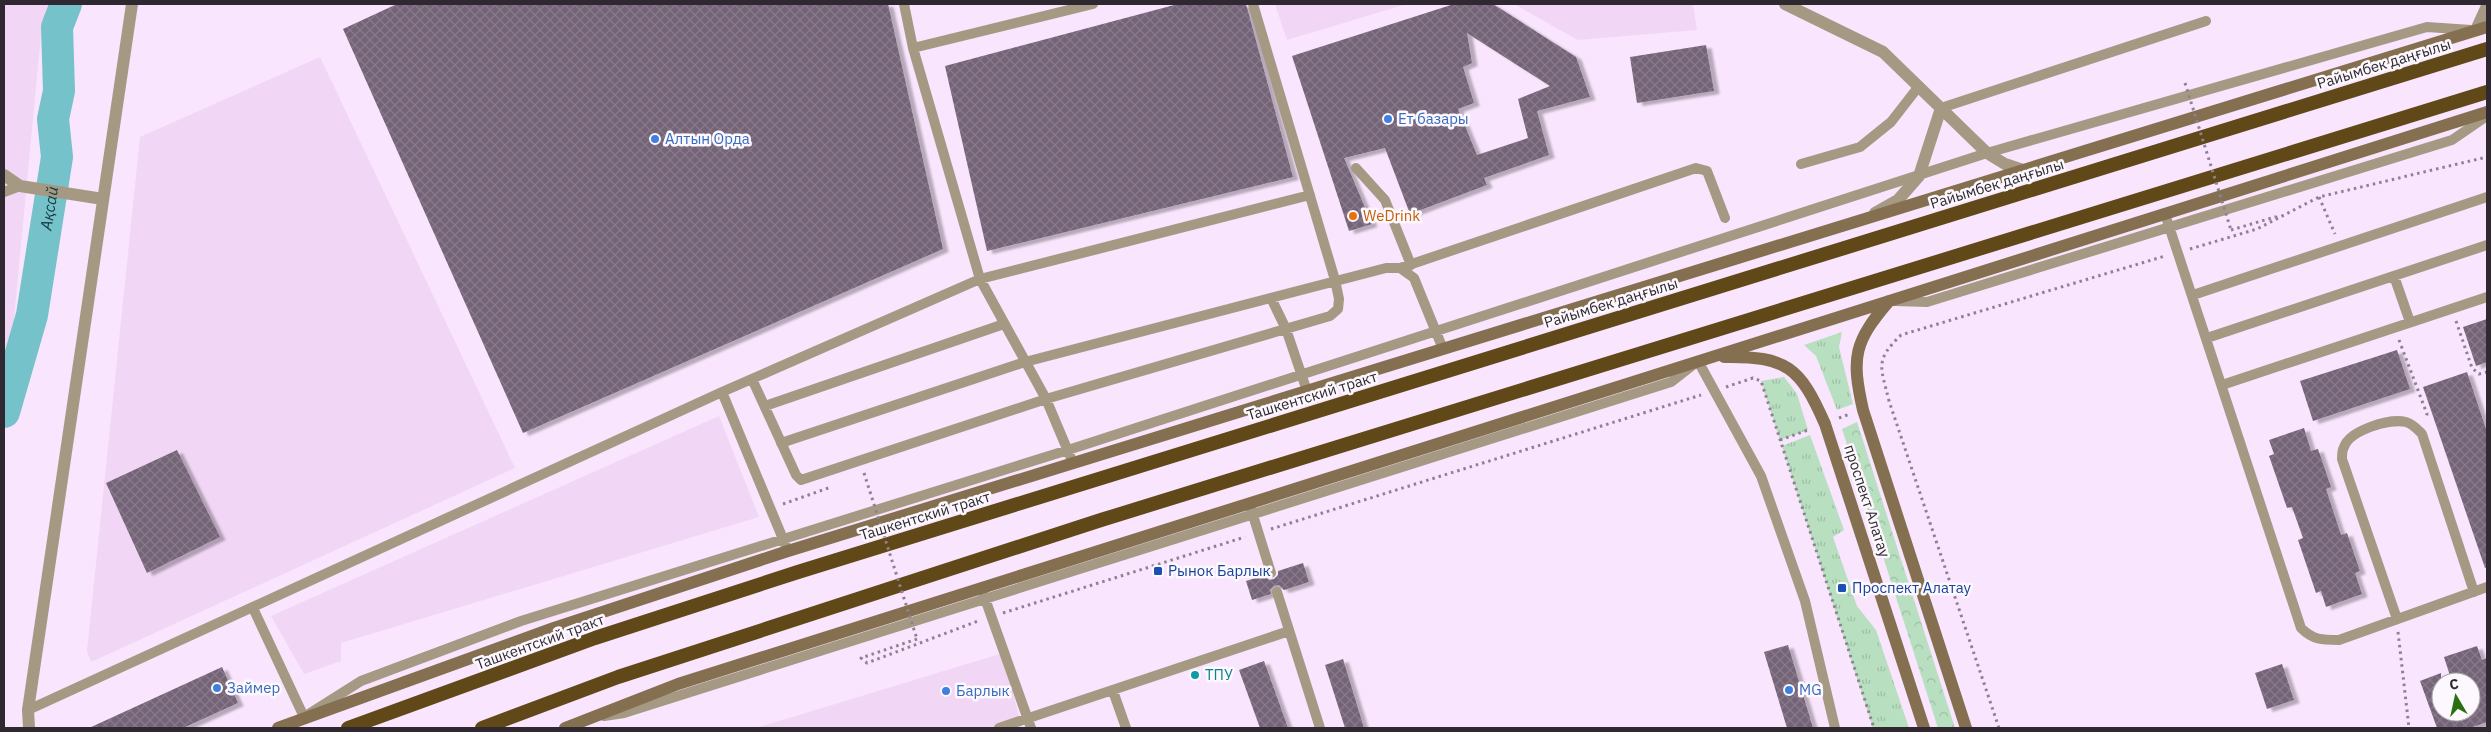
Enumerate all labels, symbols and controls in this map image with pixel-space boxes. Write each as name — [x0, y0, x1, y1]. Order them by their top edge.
street label: Райымбек даңғылы — [2315, 34, 2453, 93]
place label: Ет базары — [1398, 109, 1469, 128]
marker: Ет базары — [1382, 113, 1394, 125]
place label: Алтын Орда — [665, 129, 750, 148]
marker: Алтын Орда — [649, 133, 661, 145]
street label: Райымбек даңғылы — [1928, 154, 2066, 213]
water label: Ақсай — [35, 185, 62, 233]
place label: WeDrink — [1363, 206, 1420, 225]
marker: WeDrink — [1347, 210, 1359, 222]
street label: Райымбек даңғылы — [1542, 273, 1680, 332]
street label: Ташкентский тракт — [1244, 367, 1379, 424]
street label: проспект Алатау — [1840, 442, 1895, 560]
street label: Ташкентский тракт — [857, 487, 992, 544]
place label: Рынок Барлык — [1168, 561, 1271, 580]
marker: Рынок Барлык — [1152, 565, 1164, 577]
place label: Проспект Алатау — [1852, 578, 1972, 597]
marker: Проспект Алатау — [1836, 582, 1848, 594]
street label: Ташкентский тракт — [473, 609, 607, 674]
place label: ТПУ — [1205, 665, 1233, 684]
marker: ТПУ — [1189, 669, 1201, 681]
north arrow — [2431, 672, 2481, 722]
text: С — [2448, 675, 2460, 694]
place label: Займер — [227, 678, 280, 697]
place label: MG — [1799, 680, 1822, 699]
place label: Барлык — [956, 681, 1010, 700]
marker: Займер — [211, 682, 223, 694]
marker: MG — [1783, 684, 1795, 696]
marker: Барлык — [940, 685, 952, 697]

